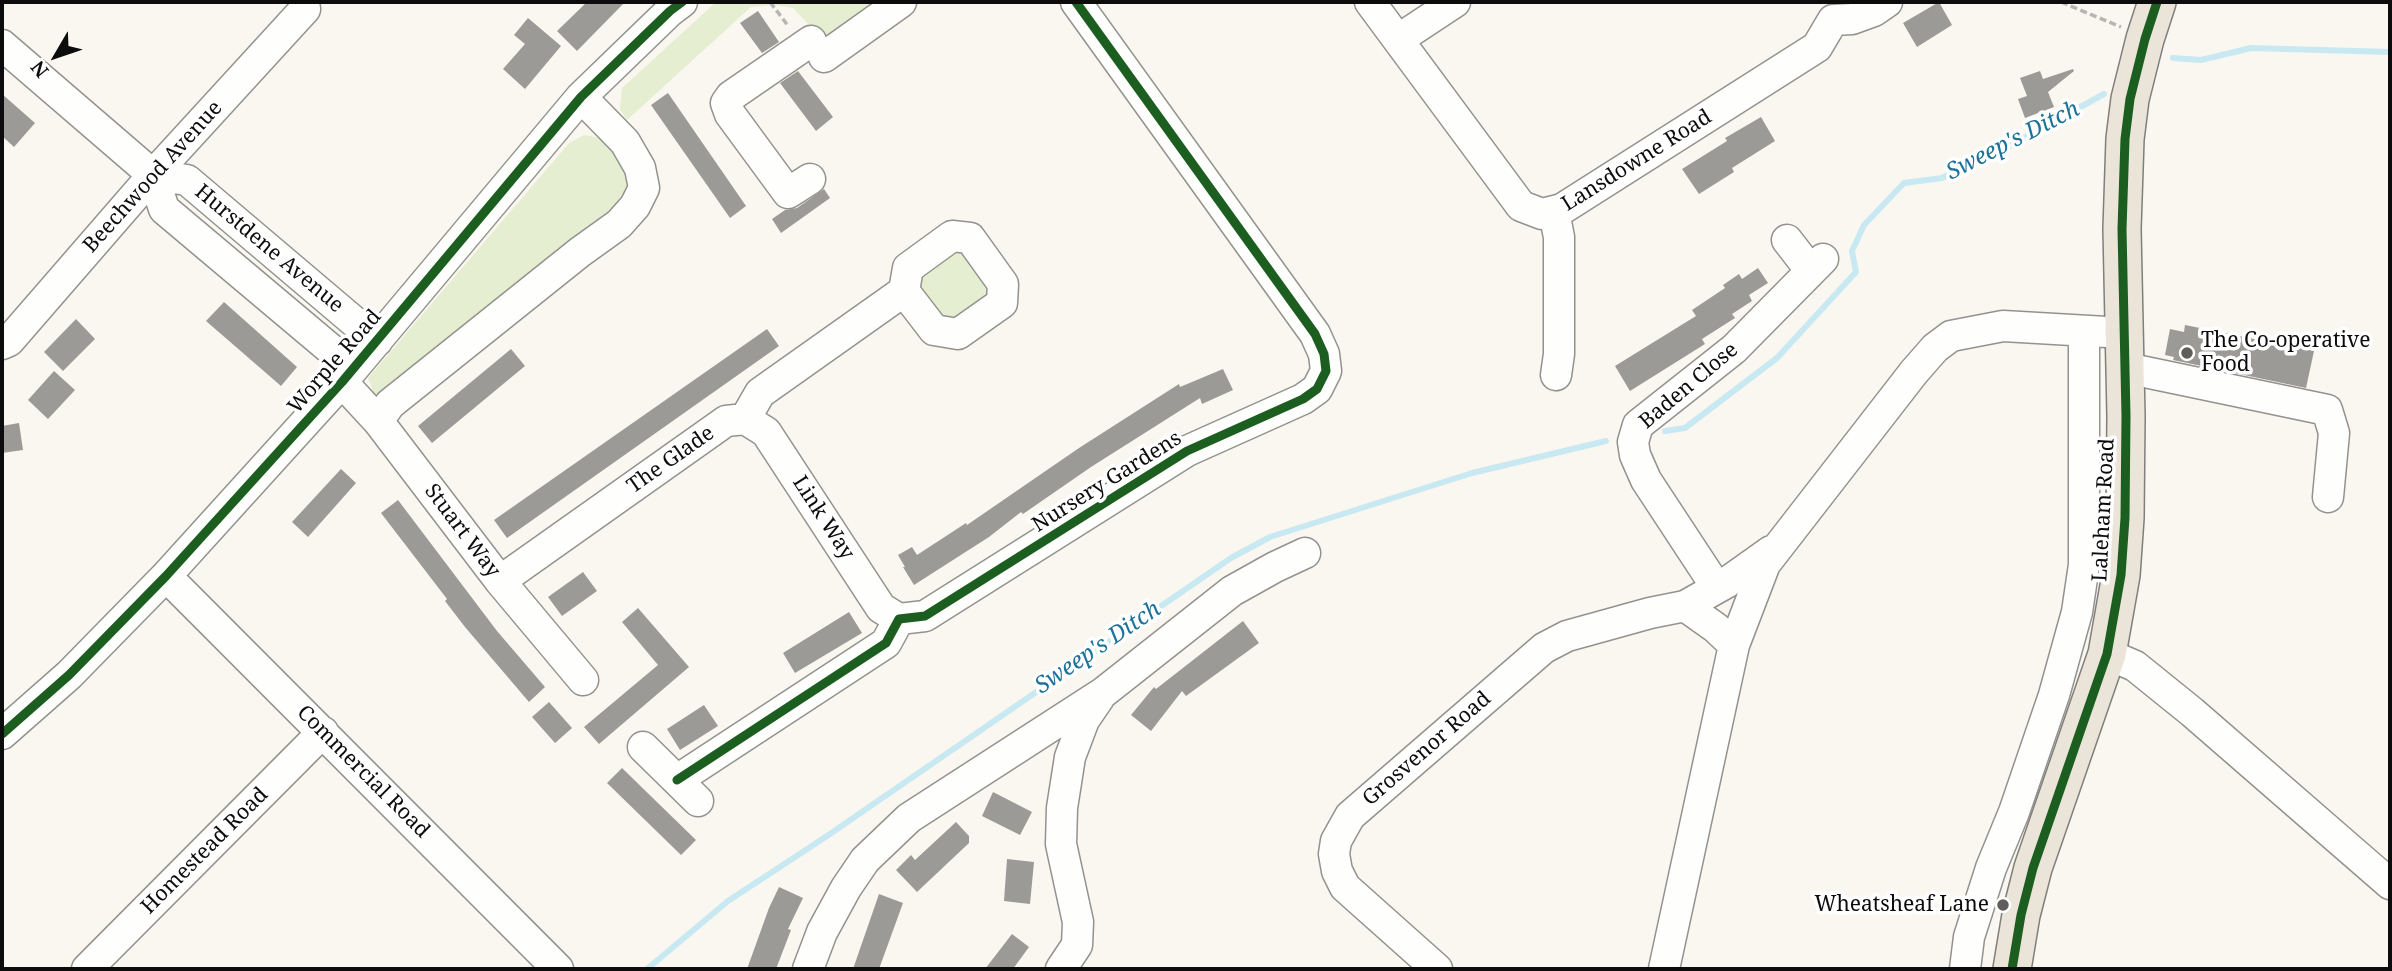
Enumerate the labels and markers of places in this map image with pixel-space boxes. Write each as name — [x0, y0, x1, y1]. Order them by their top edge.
place label: The Co-operative Food — [2201, 328, 2370, 378]
marker: The Co-operative Food — [2179, 345, 2195, 361]
place label: Wheatsheaf Lane — [1814, 892, 1989, 918]
marker: Wheatsheaf Lane — [1995, 897, 2011, 913]

